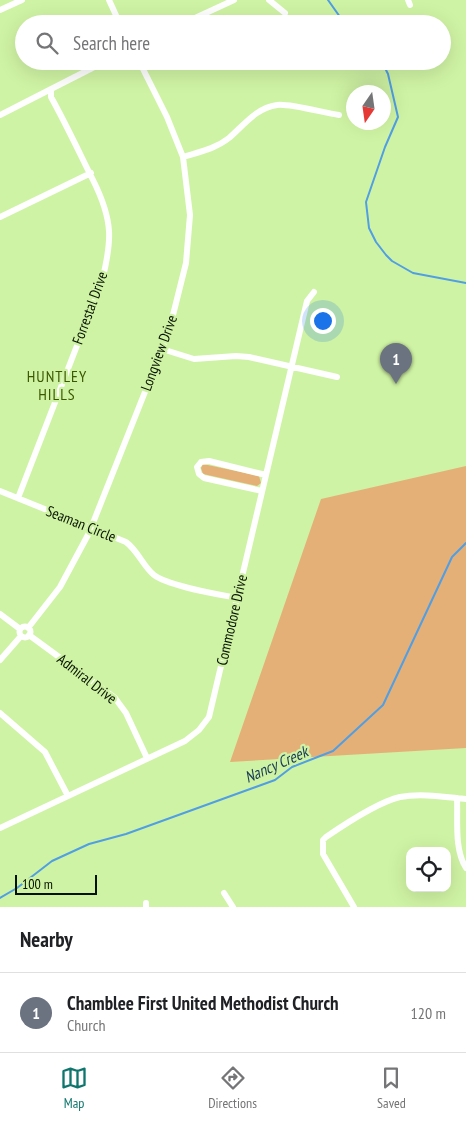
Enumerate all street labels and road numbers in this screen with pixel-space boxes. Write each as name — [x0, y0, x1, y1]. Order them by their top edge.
street label: Forrestal Drive — [68, 269, 111, 347]
street label: Longview Drive — [136, 312, 181, 393]
street label: Seaman Circle — [44, 501, 119, 546]
street label: Commodore Drive — [212, 573, 251, 667]
street label: Admiral Drive — [54, 649, 121, 708]

